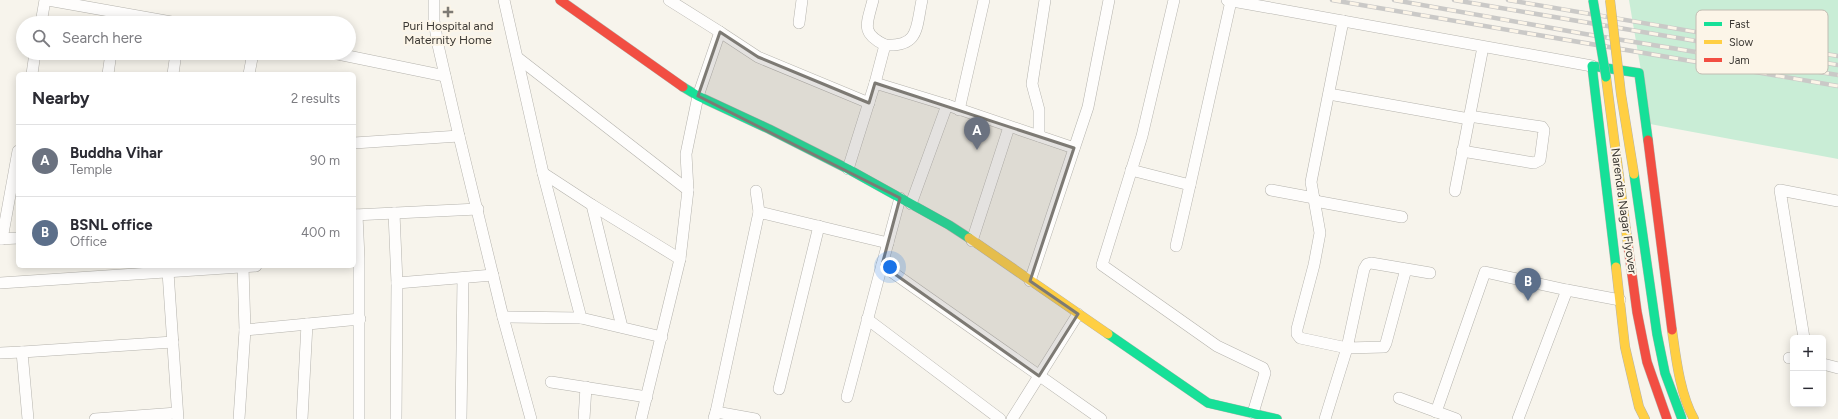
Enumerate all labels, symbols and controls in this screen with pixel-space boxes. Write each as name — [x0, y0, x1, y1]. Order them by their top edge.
marker: Puri Hospital and Maternity Home — [442, 6, 454, 18]
legend — [1696, 10, 1828, 74]
search box — [16, 16, 356, 60]
text: Fast — [1729, 18, 1750, 31]
place label: Puri Hospital and Maternity Home — [403, 19, 493, 47]
icon: search — [30, 27, 52, 49]
text: Search here — [62, 29, 142, 47]
text: Slow — [1729, 36, 1753, 49]
text: Jam — [1729, 54, 1750, 67]
text: Nearby — [32, 88, 90, 108]
text: 2 results — [291, 91, 340, 106]
pin: A — [964, 117, 990, 150]
text: Buddha Vihar — [70, 144, 163, 162]
street label: Narendra Nagar Flyover — [1608, 147, 1640, 275]
text: A — [40, 153, 50, 168]
text: 90 m — [310, 153, 340, 168]
text: Temple — [70, 162, 112, 177]
text: BSNL office — [70, 216, 152, 234]
text: B — [41, 225, 49, 240]
text: 400 m — [301, 225, 340, 240]
text: Office — [70, 234, 107, 249]
your location — [880, 257, 900, 277]
pin: B — [1515, 268, 1541, 301]
map controls — [1790, 335, 1826, 407]
button: + — [1790, 335, 1826, 371]
button: − — [1790, 371, 1826, 407]

